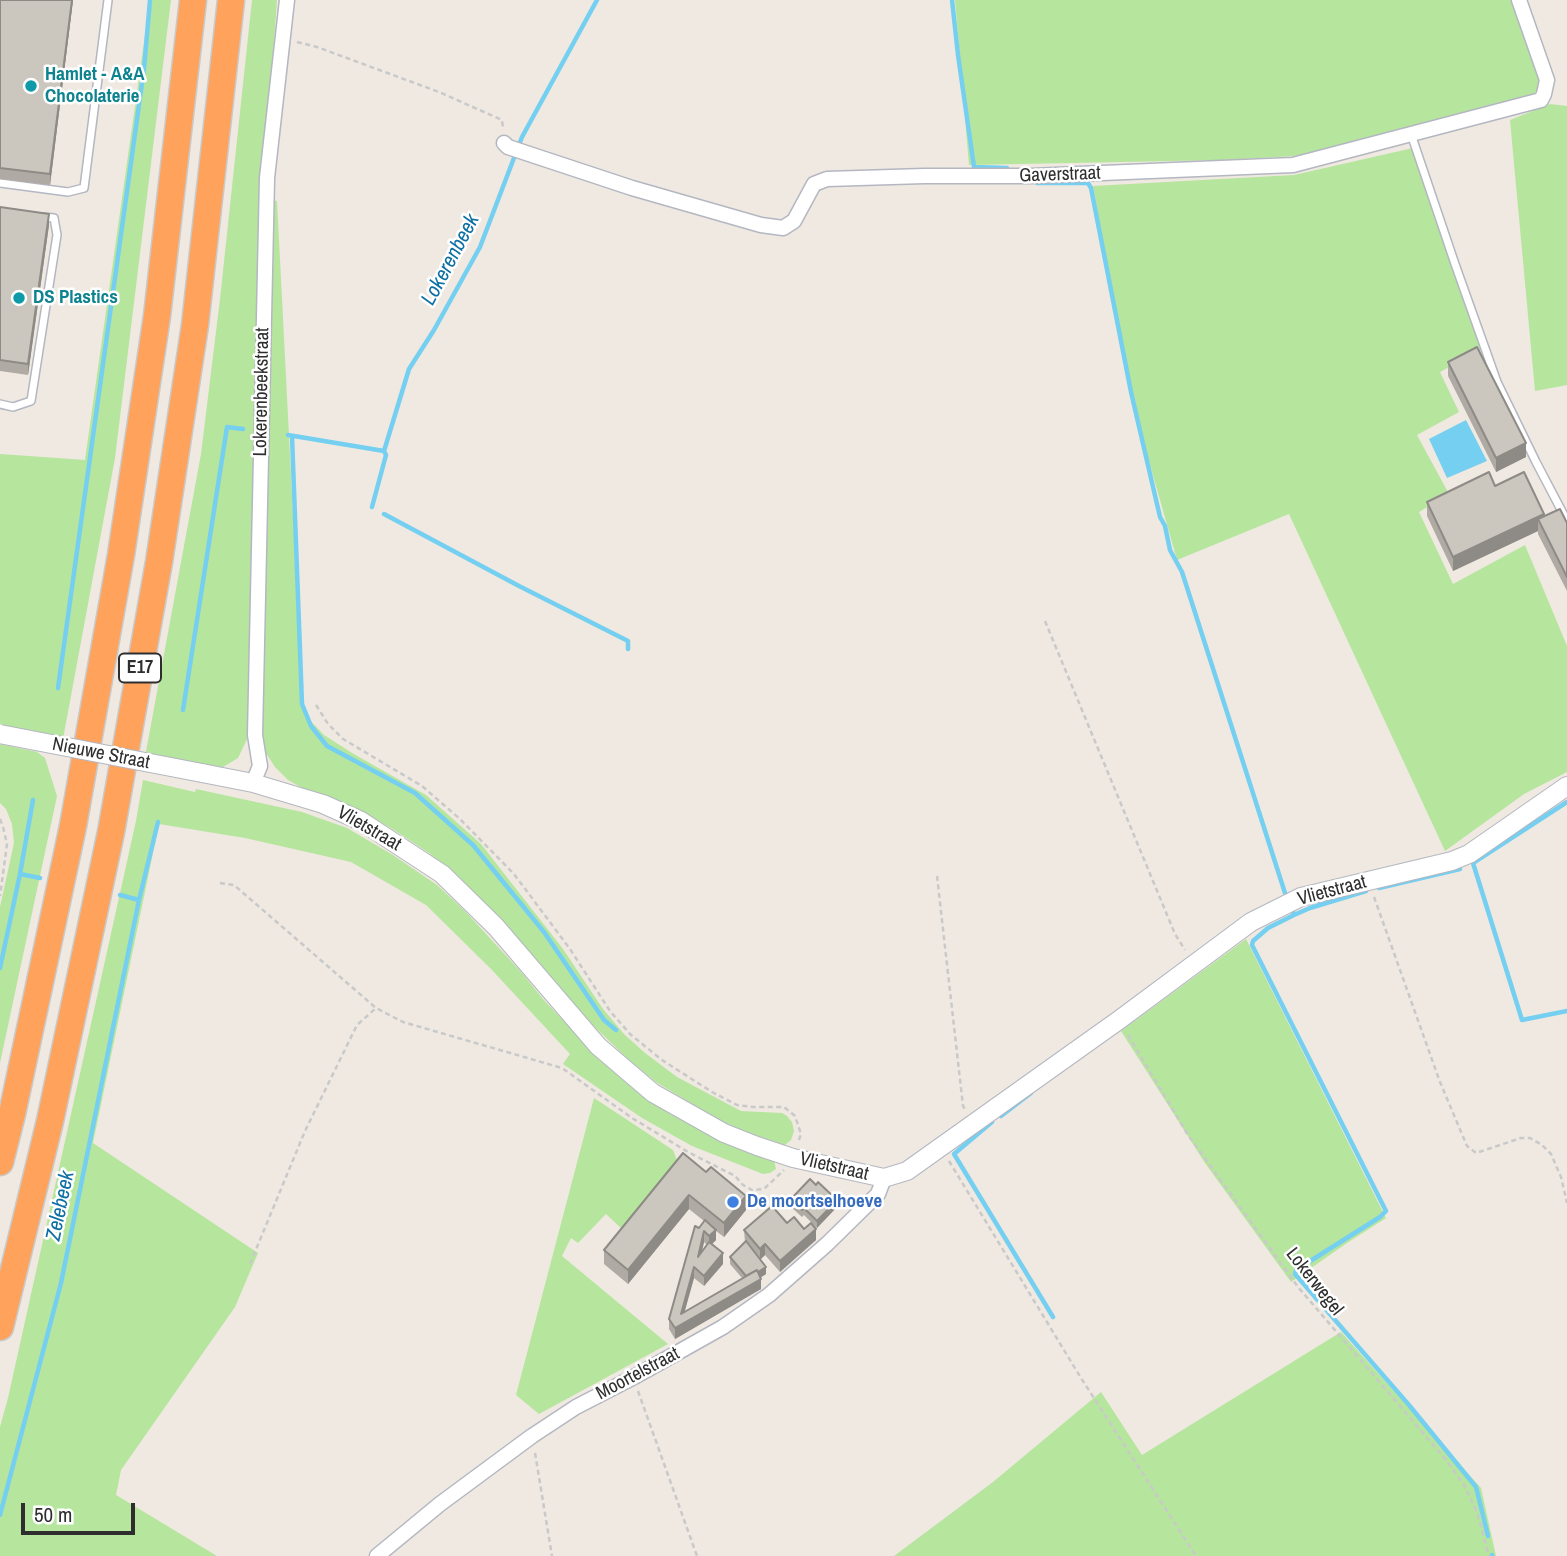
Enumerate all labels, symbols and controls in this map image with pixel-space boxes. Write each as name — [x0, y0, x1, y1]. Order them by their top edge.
place label: Hamlet - A&A Chocolaterie — [45, 64, 145, 108]
marker: Hamlet - A&A Chocolaterie — [23, 78, 39, 94]
street label: Gaverstraat — [1019, 162, 1101, 188]
water label: Lokerenbeek — [417, 210, 485, 310]
place label: DS Plastics — [33, 287, 118, 309]
marker: DS Plastics — [11, 290, 27, 306]
street label: Lokerenbeekstraat — [249, 327, 275, 457]
road number: E17 — [119, 654, 161, 682]
street label: Nieuwe Straat — [50, 733, 152, 775]
street label: Vlietstraat — [333, 802, 405, 856]
street label: Vlietstraat — [1295, 871, 1369, 911]
street label: Vlietstraat — [797, 1148, 871, 1186]
water label: Zelebeek — [41, 1169, 81, 1243]
place label: De moortselhoeve — [747, 1191, 882, 1213]
marker: De moortselhoeve — [725, 1194, 741, 1210]
street label: Lokerwegel — [1280, 1244, 1348, 1320]
street label: Moortelstraat — [593, 1343, 683, 1405]
scale bar — [24, 1490, 138, 1534]
text: 50 m — [34, 1500, 72, 1529]

